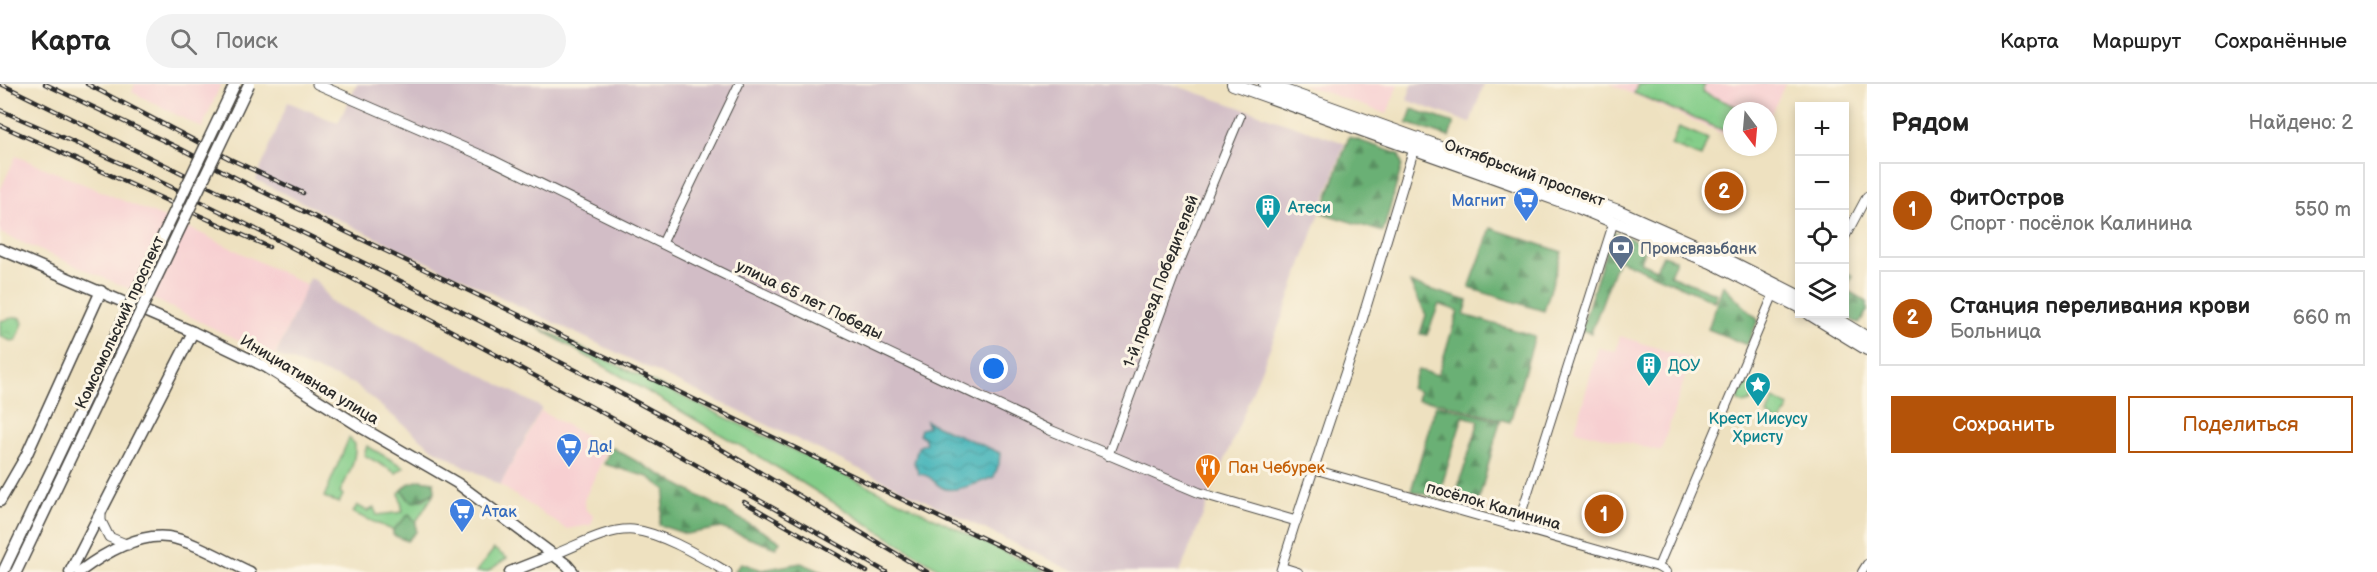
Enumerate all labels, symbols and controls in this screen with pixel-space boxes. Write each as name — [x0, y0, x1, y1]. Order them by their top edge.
search box — [146, 14, 566, 68]
text: Карта — [30, 25, 110, 58]
icon: search — [167, 25, 200, 58]
text: Поиск — [215, 28, 278, 55]
text: Карта — [2000, 29, 2059, 54]
text: Маршрут — [2092, 29, 2181, 54]
text: Сохранённые — [2214, 29, 2347, 54]
north arrow — [1723, 102, 1777, 156]
map controls — [1795, 102, 1849, 318]
button: + — [1795, 102, 1849, 156]
text: Рядом — [1891, 108, 1969, 139]
text: Найдено: 2 — [2249, 111, 2353, 135]
street label: Октябрьский проспект — [1442, 136, 1608, 211]
button: − — [1795, 156, 1849, 210]
pin: 2 — [1704, 168, 1744, 214]
supermarket icon: Магнит — [1511, 185, 1541, 223]
text: ФитОстров — [1950, 185, 2064, 212]
building icon: Атеси — [1253, 192, 1283, 230]
place label: Магнит — [1451, 192, 1507, 211]
street label: 1-й проезд Победителей — [1120, 193, 1203, 370]
text: 1 — [1908, 198, 1917, 222]
text: 550 m — [2294, 198, 2351, 222]
place label: Атеси — [1287, 199, 1331, 218]
button: locate — [1795, 210, 1849, 264]
text: Спорт · посёлок Калинина — [1950, 212, 2192, 236]
street label: Комсомольский проспект — [72, 233, 169, 412]
bank icon: Промсвязьбанк — [1606, 233, 1636, 271]
place label: Промсвязьбанк — [1640, 240, 1757, 259]
street label: улица 65 лет Победы — [733, 257, 886, 344]
button: layers — [1795, 264, 1849, 318]
text: Станция переливания крови — [1950, 293, 2250, 320]
text: 2 — [1907, 306, 1918, 330]
text: 660 m — [2293, 306, 2351, 330]
text: Больница — [1950, 320, 2041, 344]
street label: Инициативная улица — [236, 331, 382, 429]
building icon: ДОУ — [1634, 350, 1664, 388]
your location — [979, 354, 1008, 383]
place label: ДОУ — [1668, 357, 1701, 376]
place icon: Крест Иисусу Христу — [1743, 370, 1773, 408]
button: Сохранить — [1891, 396, 2116, 453]
button: Поделиться — [2128, 396, 2353, 453]
place label: Крест Иисусу Христу — [1708, 410, 1808, 447]
supermarket icon: Да! — [554, 431, 584, 469]
place label: Да! — [588, 438, 612, 457]
restaurant icon: Пан Чебурек — [1193, 452, 1223, 490]
place label: Пан Чебурек — [1228, 459, 1325, 478]
street label: посёлок Калинина — [1424, 478, 1563, 535]
pin: 1 — [1584, 492, 1624, 536]
supermarket icon: Атак — [447, 496, 477, 534]
place label: Атак — [481, 503, 517, 522]

